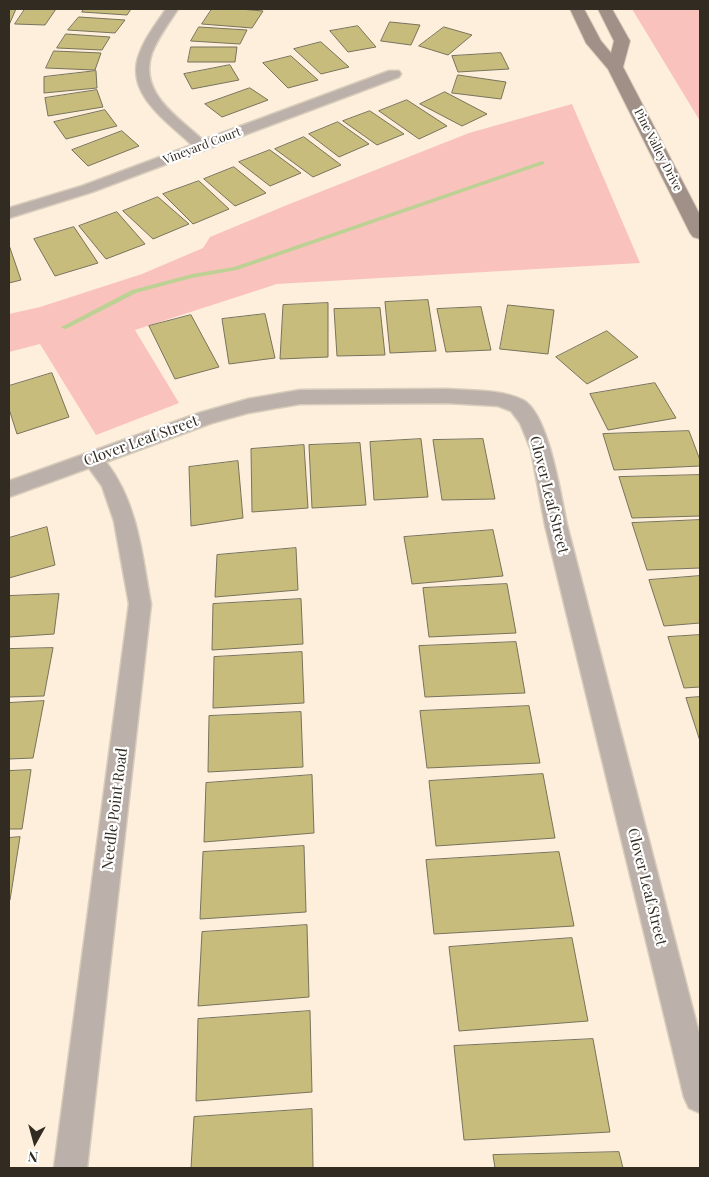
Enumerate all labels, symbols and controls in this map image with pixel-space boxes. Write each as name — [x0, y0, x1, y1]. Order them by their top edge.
street label: Pine Valley Drive — [631, 106, 685, 194]
street label: Vineyard Court — [161, 125, 243, 167]
street label: Clover Leaf Street — [81, 412, 201, 470]
street label: Clover Leaf Street — [526, 434, 572, 556]
street label: Needle Point Road — [99, 747, 131, 871]
street label: Clover Leaf Street — [624, 826, 670, 948]
north arrow — [10, 1117, 60, 1167]
text: N — [27, 1147, 39, 1167]

